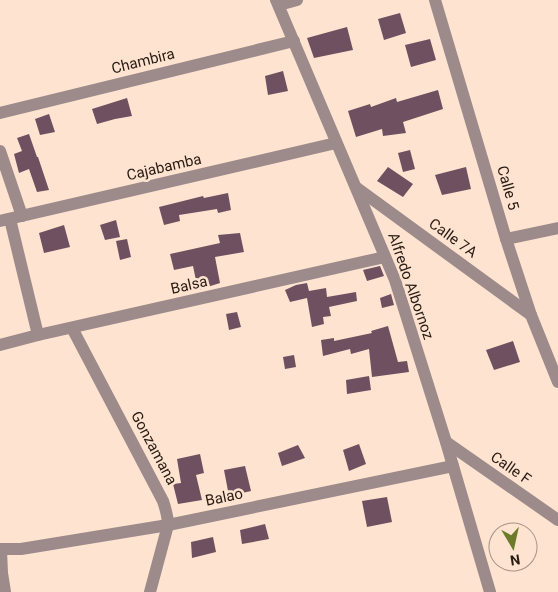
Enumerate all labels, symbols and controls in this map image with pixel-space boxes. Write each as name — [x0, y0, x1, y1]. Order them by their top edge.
street label: Chambira — [110, 44, 176, 78]
street label: Cajabamba — [125, 150, 203, 184]
street label: Calle 5 — [493, 164, 523, 212]
street label: Calle 7A — [425, 215, 481, 262]
street label: Alfredo Albornoz — [384, 230, 438, 342]
street label: Balsa — [169, 272, 209, 298]
street label: Gonzamana — [127, 408, 181, 488]
street label: Calle F — [487, 448, 535, 488]
street label: Balao — [204, 484, 244, 510]
north arrow — [488, 522, 538, 572]
text: N — [509, 551, 521, 569]

